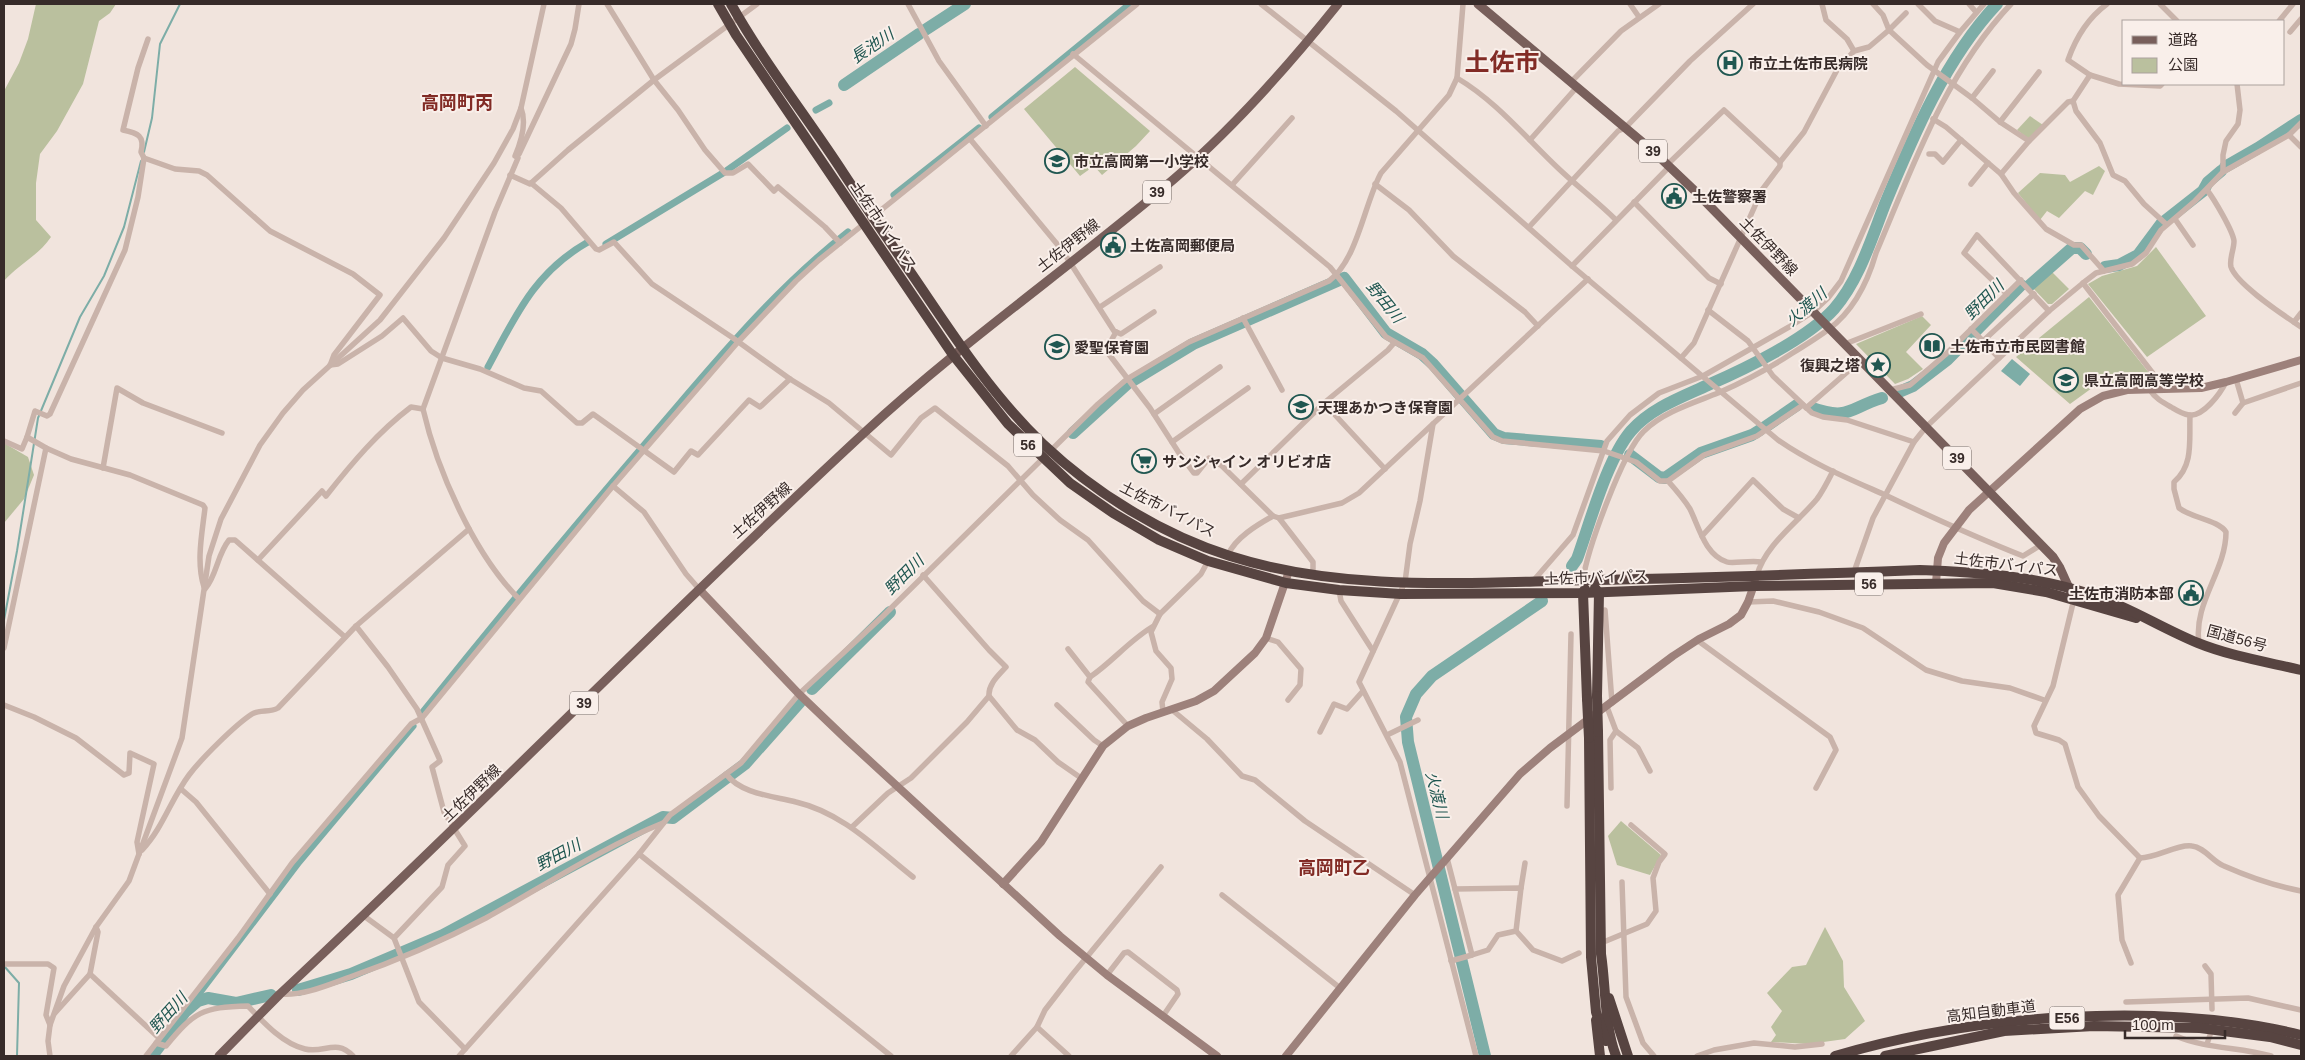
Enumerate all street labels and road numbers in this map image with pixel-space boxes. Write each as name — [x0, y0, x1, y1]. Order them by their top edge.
road number: 39 — [1639, 140, 1667, 162]
street label: 土佐市バイパス — [848, 178, 920, 274]
road number: 39 — [1143, 180, 1171, 203]
street label: 土佐伊野線 — [1737, 213, 1801, 279]
street label: 土佐伊野線 — [1033, 215, 1103, 275]
road number: 56 — [1014, 434, 1042, 456]
road number: 39 — [1943, 446, 1971, 469]
street label: 土佐市バイパス — [1117, 478, 1219, 540]
street label: 土佐伊野線 — [727, 479, 795, 541]
street label: 土佐市バイパス — [1953, 549, 2059, 579]
street label: 土佐市バイパス — [1543, 567, 1649, 587]
road number: 56 — [1855, 572, 1883, 596]
street label: 国道56号 — [2205, 622, 2269, 654]
road number: 39 — [570, 691, 598, 714]
street label: 土佐伊野線 — [438, 761, 504, 825]
street label: 高知自動車道 — [1945, 997, 2037, 1025]
road number: E56 — [2050, 1006, 2084, 1030]

